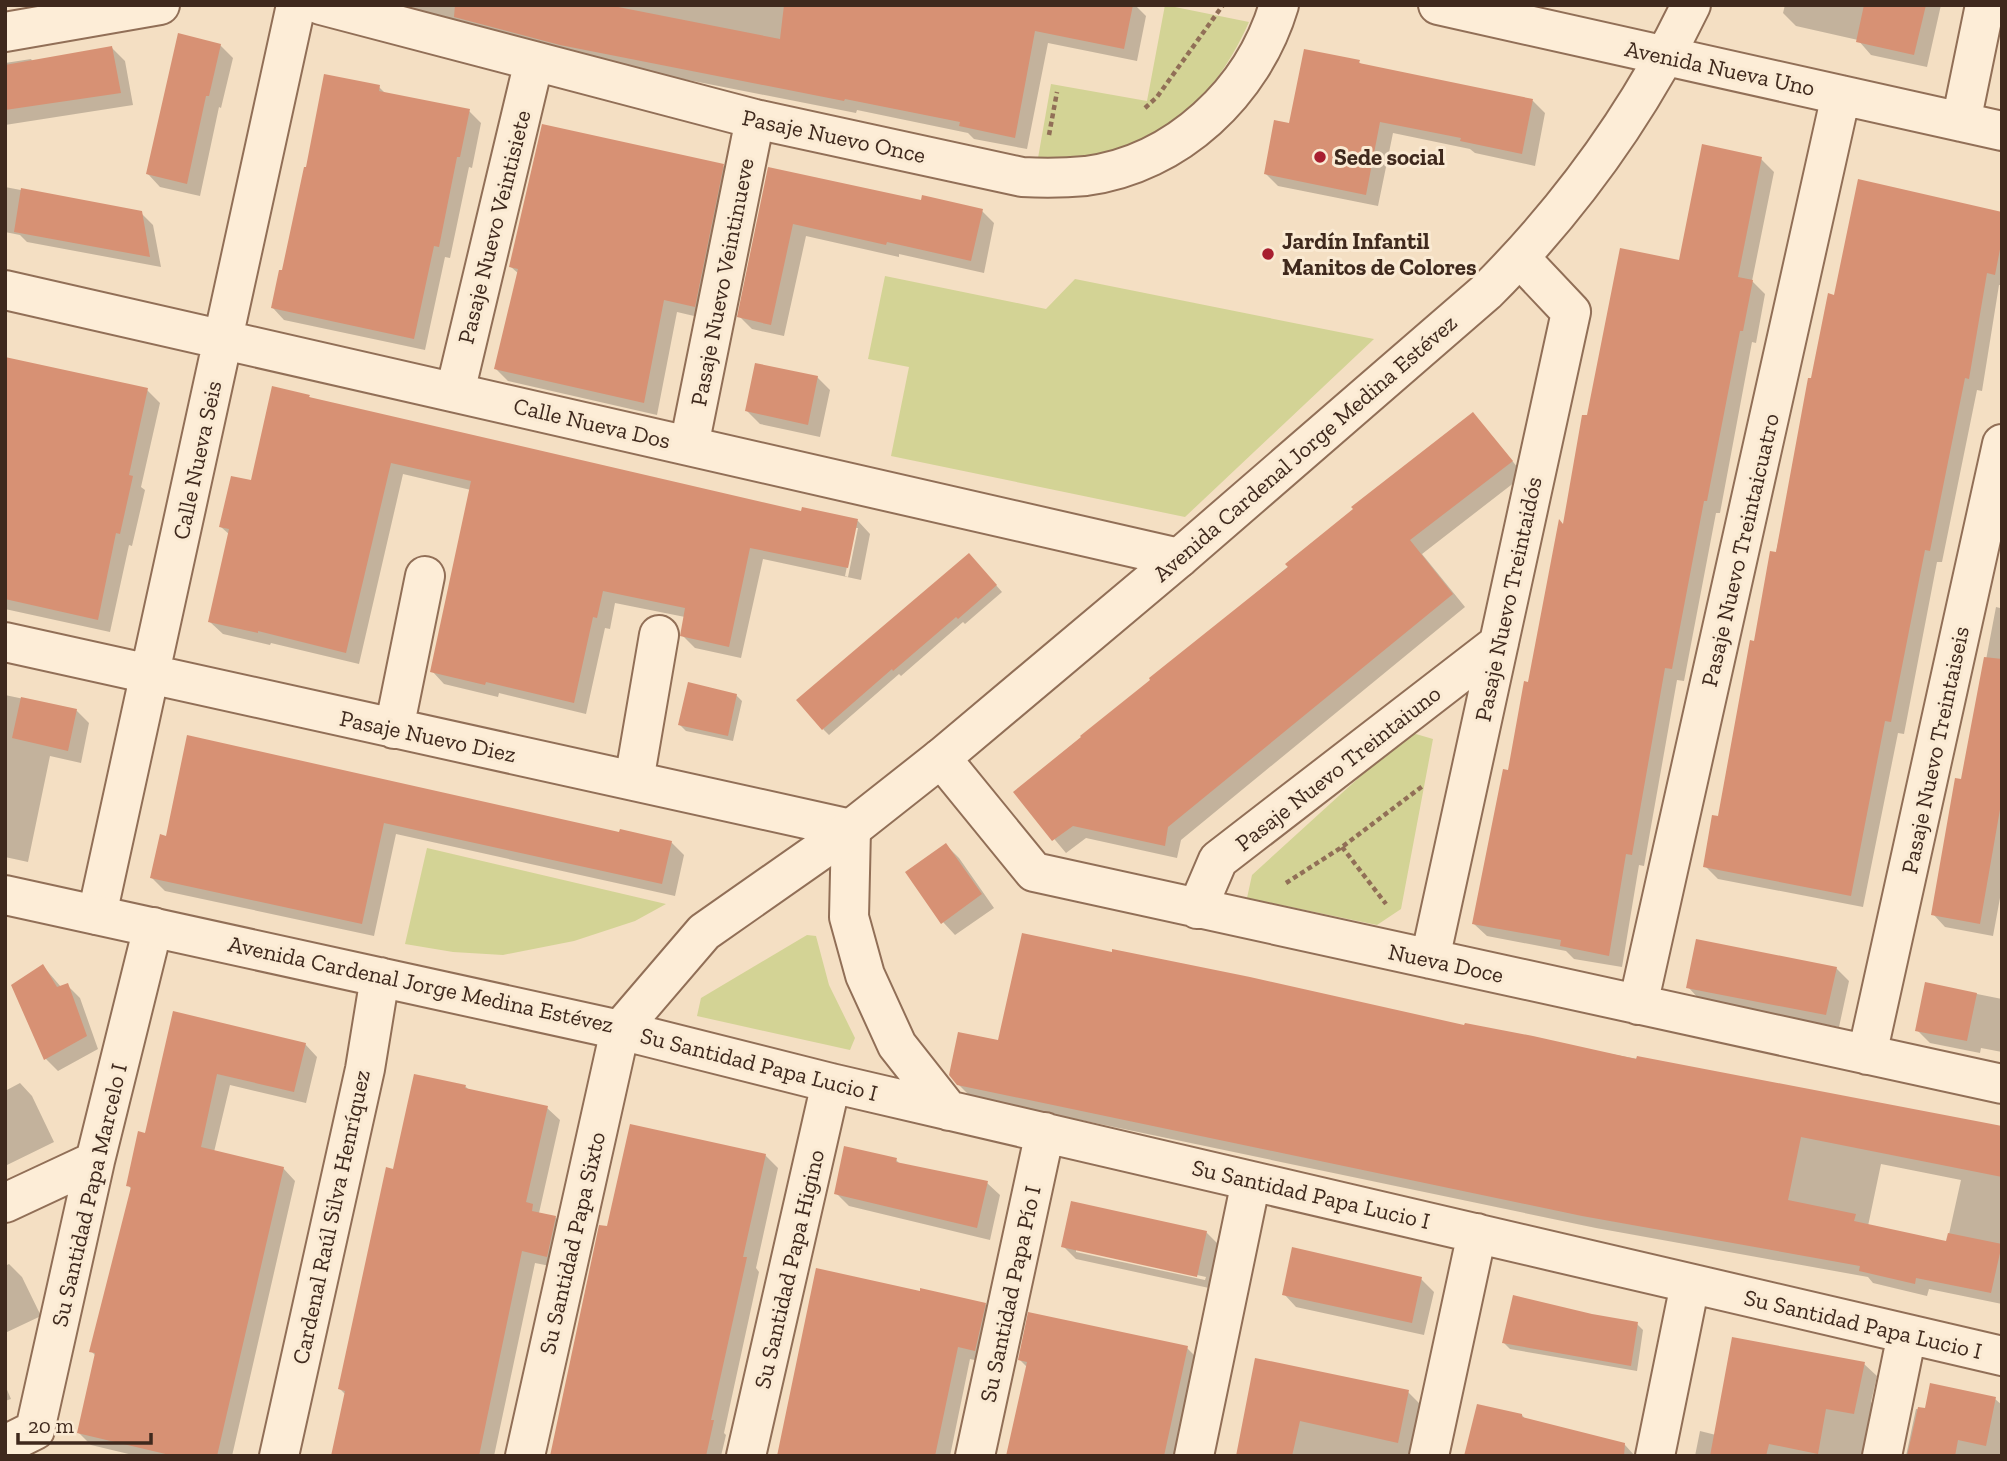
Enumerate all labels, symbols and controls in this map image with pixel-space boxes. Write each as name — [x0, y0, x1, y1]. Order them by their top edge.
street label: Avenida Nueva Uno — [1623, 34, 1817, 102]
street label: Pasaje Nuevo Once — [740, 103, 928, 169]
street label: Pasaje Nuevo Veintisiete — [451, 107, 537, 347]
place label: Sede social — [1334, 143, 1445, 171]
marker: Sede social — [1312, 149, 1328, 165]
street label: Pasaje Nuevo Veintinueve — [684, 156, 760, 408]
place label: Jardín Infantil Manitos de Colores — [1282, 227, 1476, 281]
marker: Jardín Infantil Manitos de Colores — [1260, 246, 1276, 262]
street label: Avenida Cardenal Jorge Medina Estévez — [1147, 308, 1463, 588]
street label: Calle Nueva Seis — [167, 378, 227, 542]
street label: Calle Nueva Dos — [511, 391, 673, 455]
street label: Pasaje Nuevo Treintaicuatro — [1695, 411, 1785, 689]
street label: Pasaje Nuevo Treintaidós — [1468, 474, 1548, 724]
street label: Pasaje Nuevo Treintaiseis — [1895, 624, 1975, 876]
street label: Pasaje Nuevo Treintaiuno — [1230, 679, 1446, 857]
street label: Pasaje Nuevo Diez — [337, 704, 519, 768]
street label: Avenida Cardenal Jorge Medina Estévez — [226, 929, 617, 1039]
street label: Nueva Doce — [1386, 937, 1506, 989]
street label: Su Santidad Papa Lucio I — [638, 1021, 880, 1107]
street label: Su Santidad Papa Marcelo I — [45, 1061, 133, 1329]
street label: Cardenal Raúl Silva Henríquez — [286, 1067, 376, 1367]
street label: Su Santidad Papa Sixto — [533, 1129, 611, 1357]
street label: Su Santidad Papa Higino — [748, 1147, 830, 1391]
street label: Su Santidad Papa Lucio I — [1189, 1153, 1433, 1235]
street label: Su Santidad Papa Pío I — [973, 1183, 1047, 1405]
street label: Su Santidad Papa Lucio I — [1741, 1283, 1985, 1365]
scale bar — [18, 1402, 150, 1446]
text: 20 m — [28, 1413, 74, 1438]

